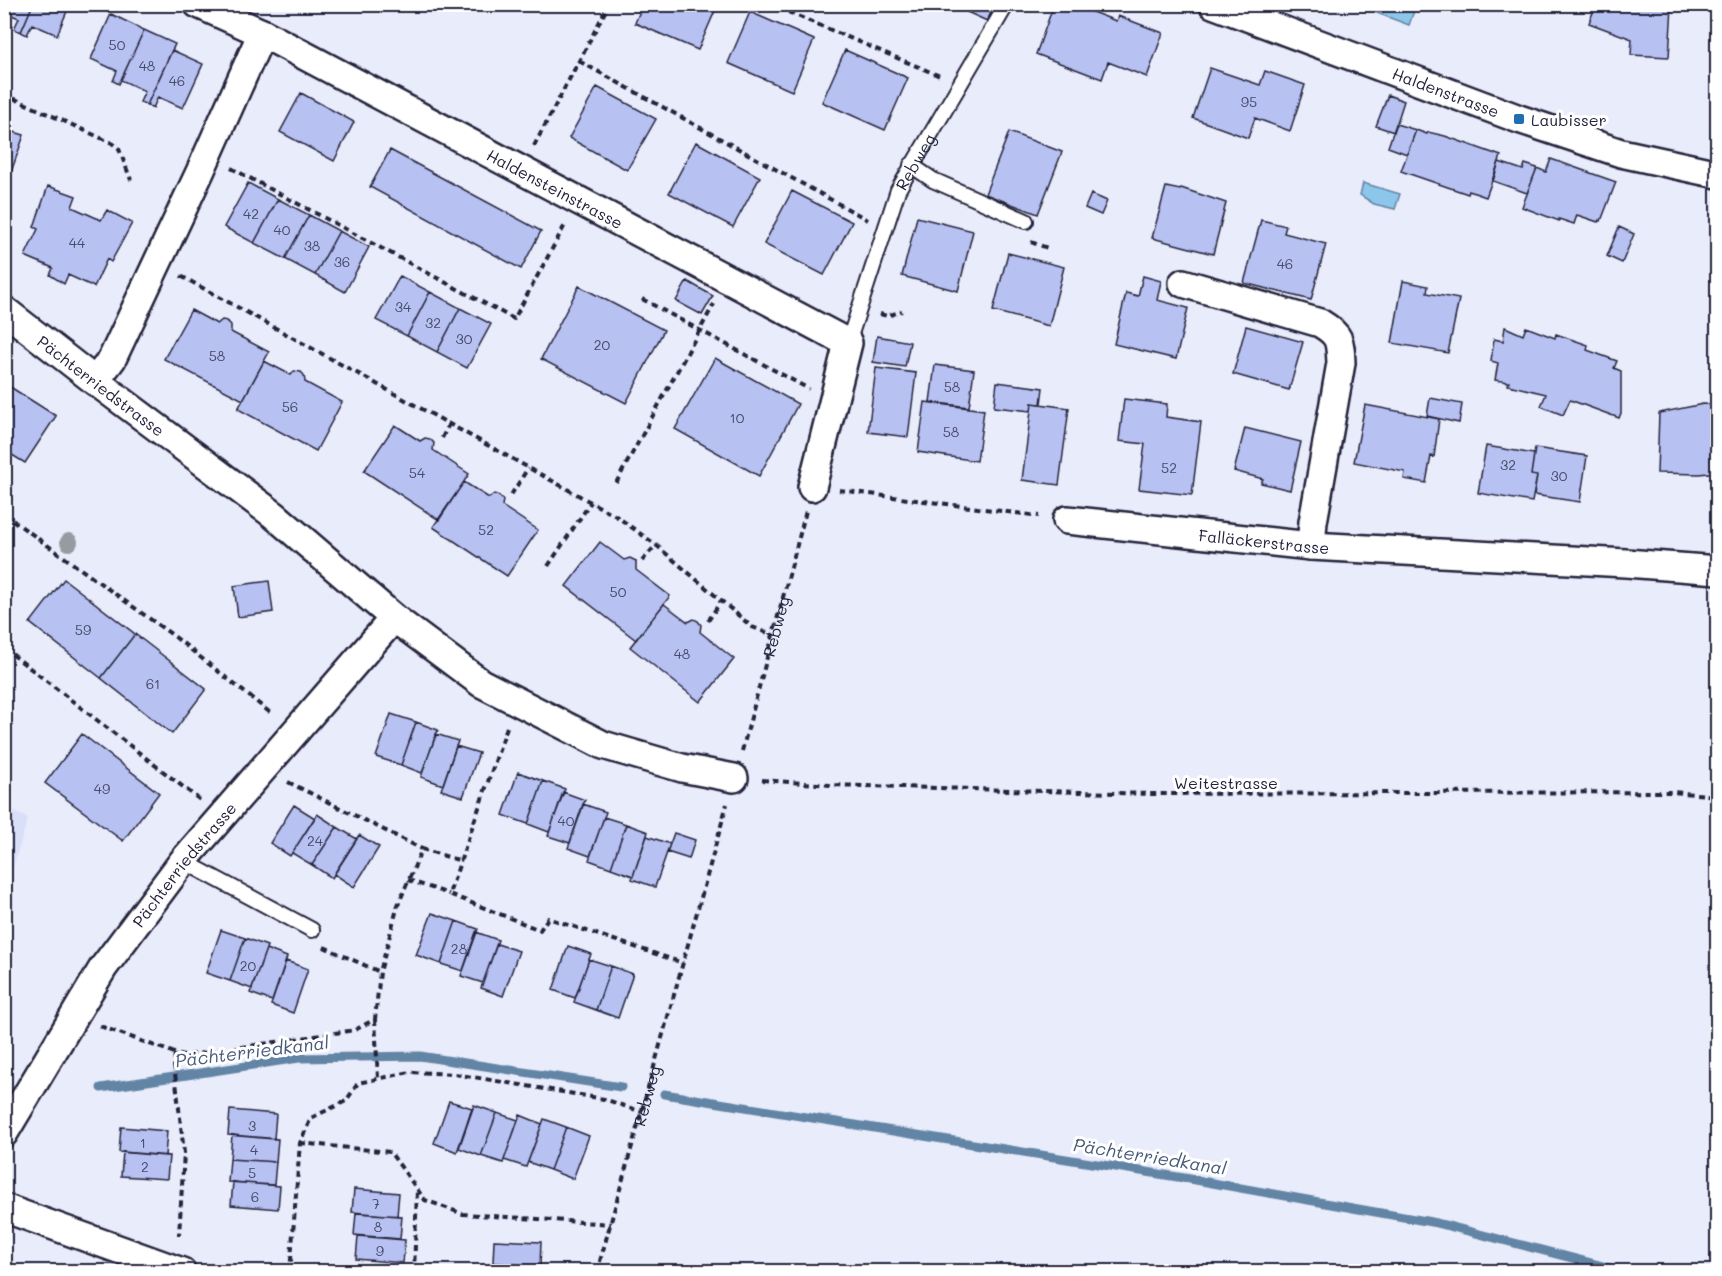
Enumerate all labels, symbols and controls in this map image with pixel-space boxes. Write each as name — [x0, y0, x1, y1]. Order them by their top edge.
house number: 50 — [109, 35, 126, 54]
house number: 48 — [139, 56, 155, 75]
street label: Haldenstrasse — [1390, 62, 1503, 121]
house number: 46 — [169, 71, 185, 90]
house number: 95 — [1241, 92, 1257, 111]
place label: Laubisser — [1531, 109, 1607, 130]
marker: Laubisser — [1512, 112, 1526, 126]
street label: Rebweg — [890, 129, 939, 194]
street label: Haldensteinstrasse — [484, 143, 627, 233]
house number: 42 — [243, 204, 259, 223]
house number: 40 — [274, 220, 291, 239]
house number: 44 — [69, 233, 86, 252]
house number: 38 — [304, 236, 320, 255]
house number: 36 — [334, 252, 350, 271]
house number: 46 — [1277, 254, 1293, 273]
house number: 34 — [395, 297, 412, 316]
house number: 32 — [425, 313, 441, 332]
house number: 30 — [456, 329, 473, 348]
street label: Pächterriedstrasse — [34, 330, 169, 440]
house number: 20 — [594, 335, 611, 354]
house number: 58 — [209, 346, 225, 365]
house number: 58 — [944, 377, 960, 396]
house number: 56 — [282, 397, 298, 416]
house number: 10 — [730, 408, 745, 427]
house number: 58 — [943, 422, 959, 441]
house number: 32 — [1500, 455, 1516, 474]
house number: 52 — [1161, 458, 1177, 477]
house number: 54 — [409, 463, 426, 482]
house number: 30 — [1551, 466, 1568, 485]
house number: 52 — [478, 520, 494, 539]
street label: Falläckerstrasse — [1198, 524, 1330, 557]
house number: 50 — [610, 582, 627, 601]
street label: Rebweg — [757, 594, 793, 659]
house number: 59 — [75, 620, 91, 639]
house number: 48 — [674, 644, 690, 663]
house number: 61 — [146, 674, 160, 693]
street label: Weitestrasse — [1174, 772, 1278, 793]
house number: 49 — [94, 779, 110, 798]
street label: Pächterriedstrasse — [127, 797, 240, 931]
house number: 40 — [558, 811, 575, 830]
house number: 24 — [307, 831, 324, 850]
house number: 28 — [451, 939, 467, 958]
house number: 20 — [240, 956, 257, 975]
water label: Pächterriedkanal — [174, 1030, 331, 1072]
street label: Rebweg — [628, 1063, 664, 1128]
house number: 3 — [248, 1116, 256, 1135]
water label: Pächterriedkanal — [1072, 1132, 1229, 1180]
house number: 1 — [140, 1133, 146, 1152]
house number: 4 — [250, 1140, 259, 1159]
house number: 2 — [141, 1157, 149, 1176]
house number: 5 — [248, 1163, 256, 1182]
house number: 6 — [251, 1187, 259, 1206]
house number: 7 — [372, 1194, 380, 1213]
house number: 8 — [374, 1217, 382, 1236]
house number: 9 — [376, 1241, 384, 1260]

